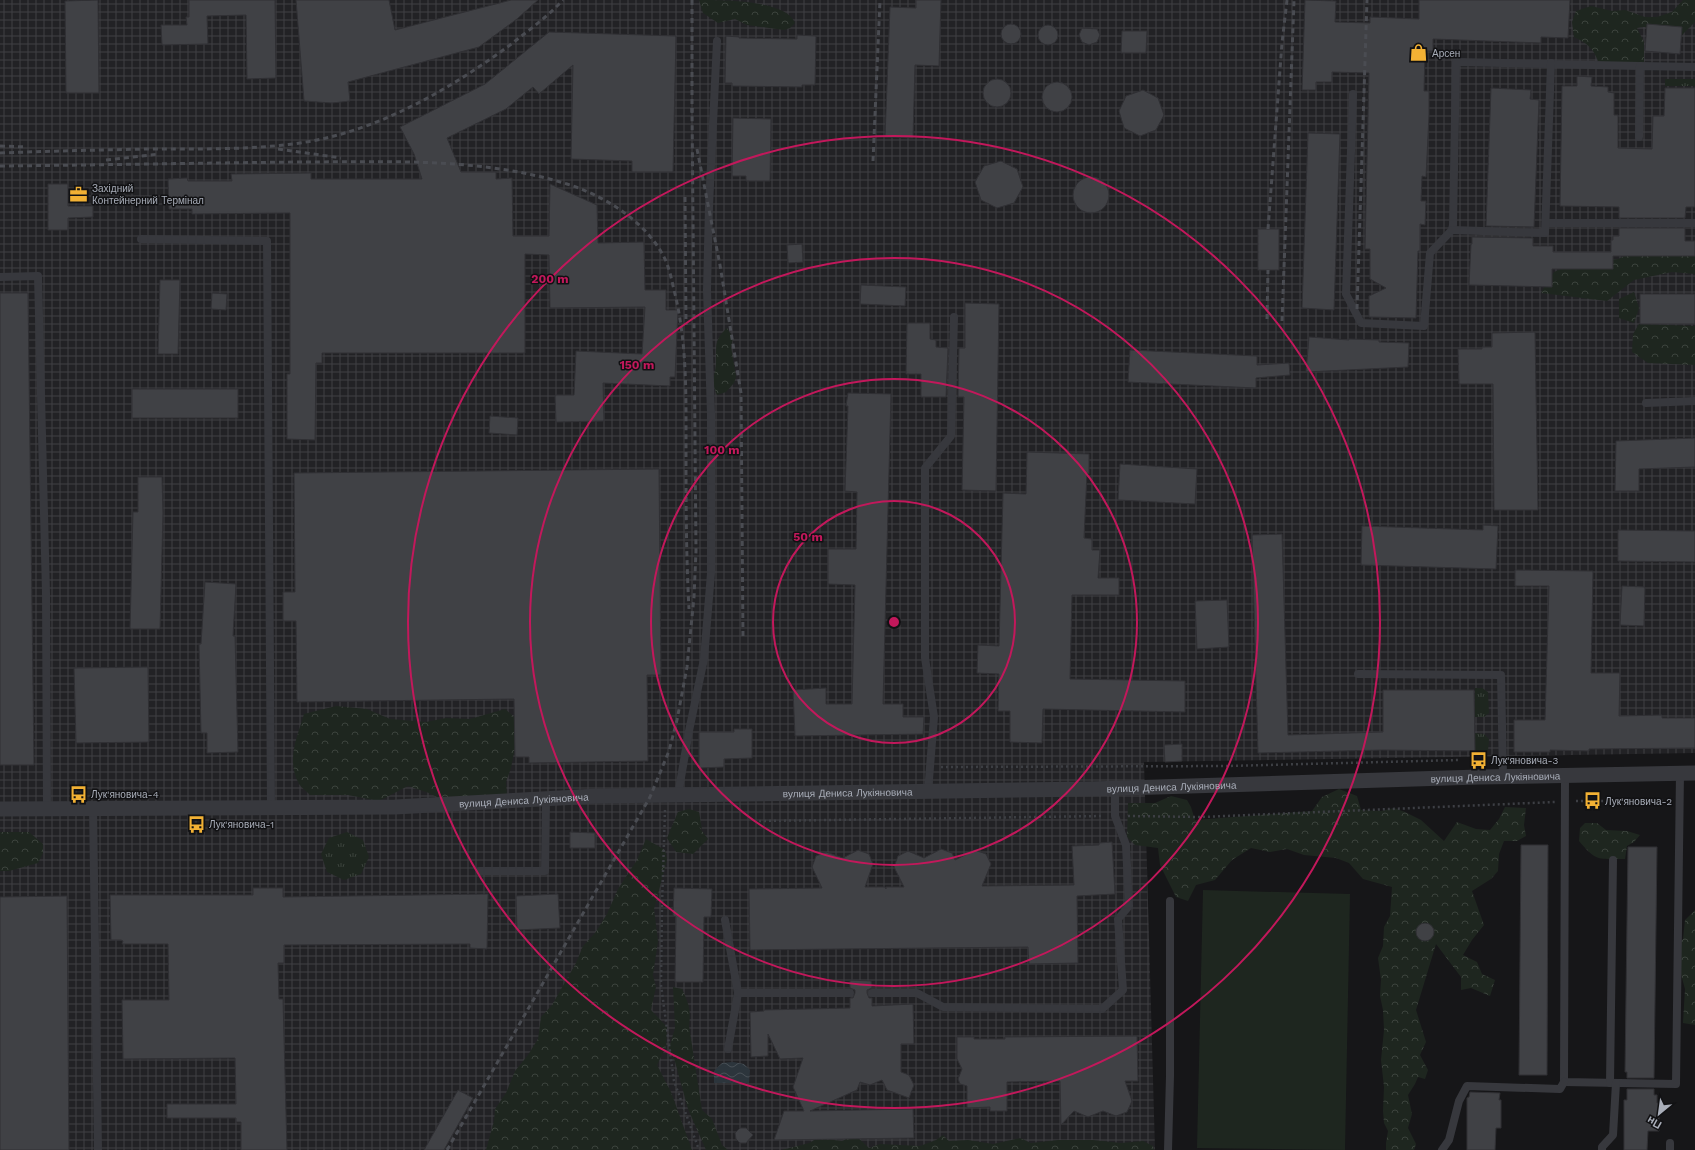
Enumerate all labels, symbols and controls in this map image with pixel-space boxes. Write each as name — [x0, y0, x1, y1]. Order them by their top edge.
shop icon: Арсен — [1409, 43, 1429, 63]
place label: Арсен — [1432, 48, 1460, 59]
place label: Західний Контейнерний Термінал — [92, 183, 204, 206]
office icon: Західний Контейнерний Термінал — [69, 184, 89, 204]
text: 200 m — [531, 272, 569, 286]
text: 150 m — [620, 358, 654, 372]
text: 100 m — [704, 443, 740, 457]
text: 50 m — [793, 530, 823, 544]
centre of rings — [887, 615, 901, 629]
bus stop icon: Лук'яновича-3 — [1468, 750, 1488, 770]
place label: Лук'яновича-3 — [1491, 755, 1559, 766]
street label: вулиця Дениса Лукіяновича — [1430, 770, 1561, 784]
street label: вулиця Дениса Лукіяновича — [1107, 779, 1237, 794]
bus stop icon: Лук'яновича-4 — [68, 784, 88, 804]
street label: вулиця Дениса Лукіяновича — [783, 786, 913, 799]
place label: Лук'яновича-4 — [91, 789, 159, 800]
street label: вулиця Дениса Лукіяновича — [459, 791, 589, 809]
bus stop icon: Лук'яновича-2 — [1582, 791, 1602, 811]
place label: Лук'яновича-2 — [1605, 796, 1672, 807]
bus stop icon: Лук'яновича-1 — [186, 814, 206, 834]
place label: Лук'яновича-1 — [209, 819, 274, 830]
north arrow — [1639, 1094, 1679, 1134]
text: Пн — [1645, 1113, 1664, 1132]

